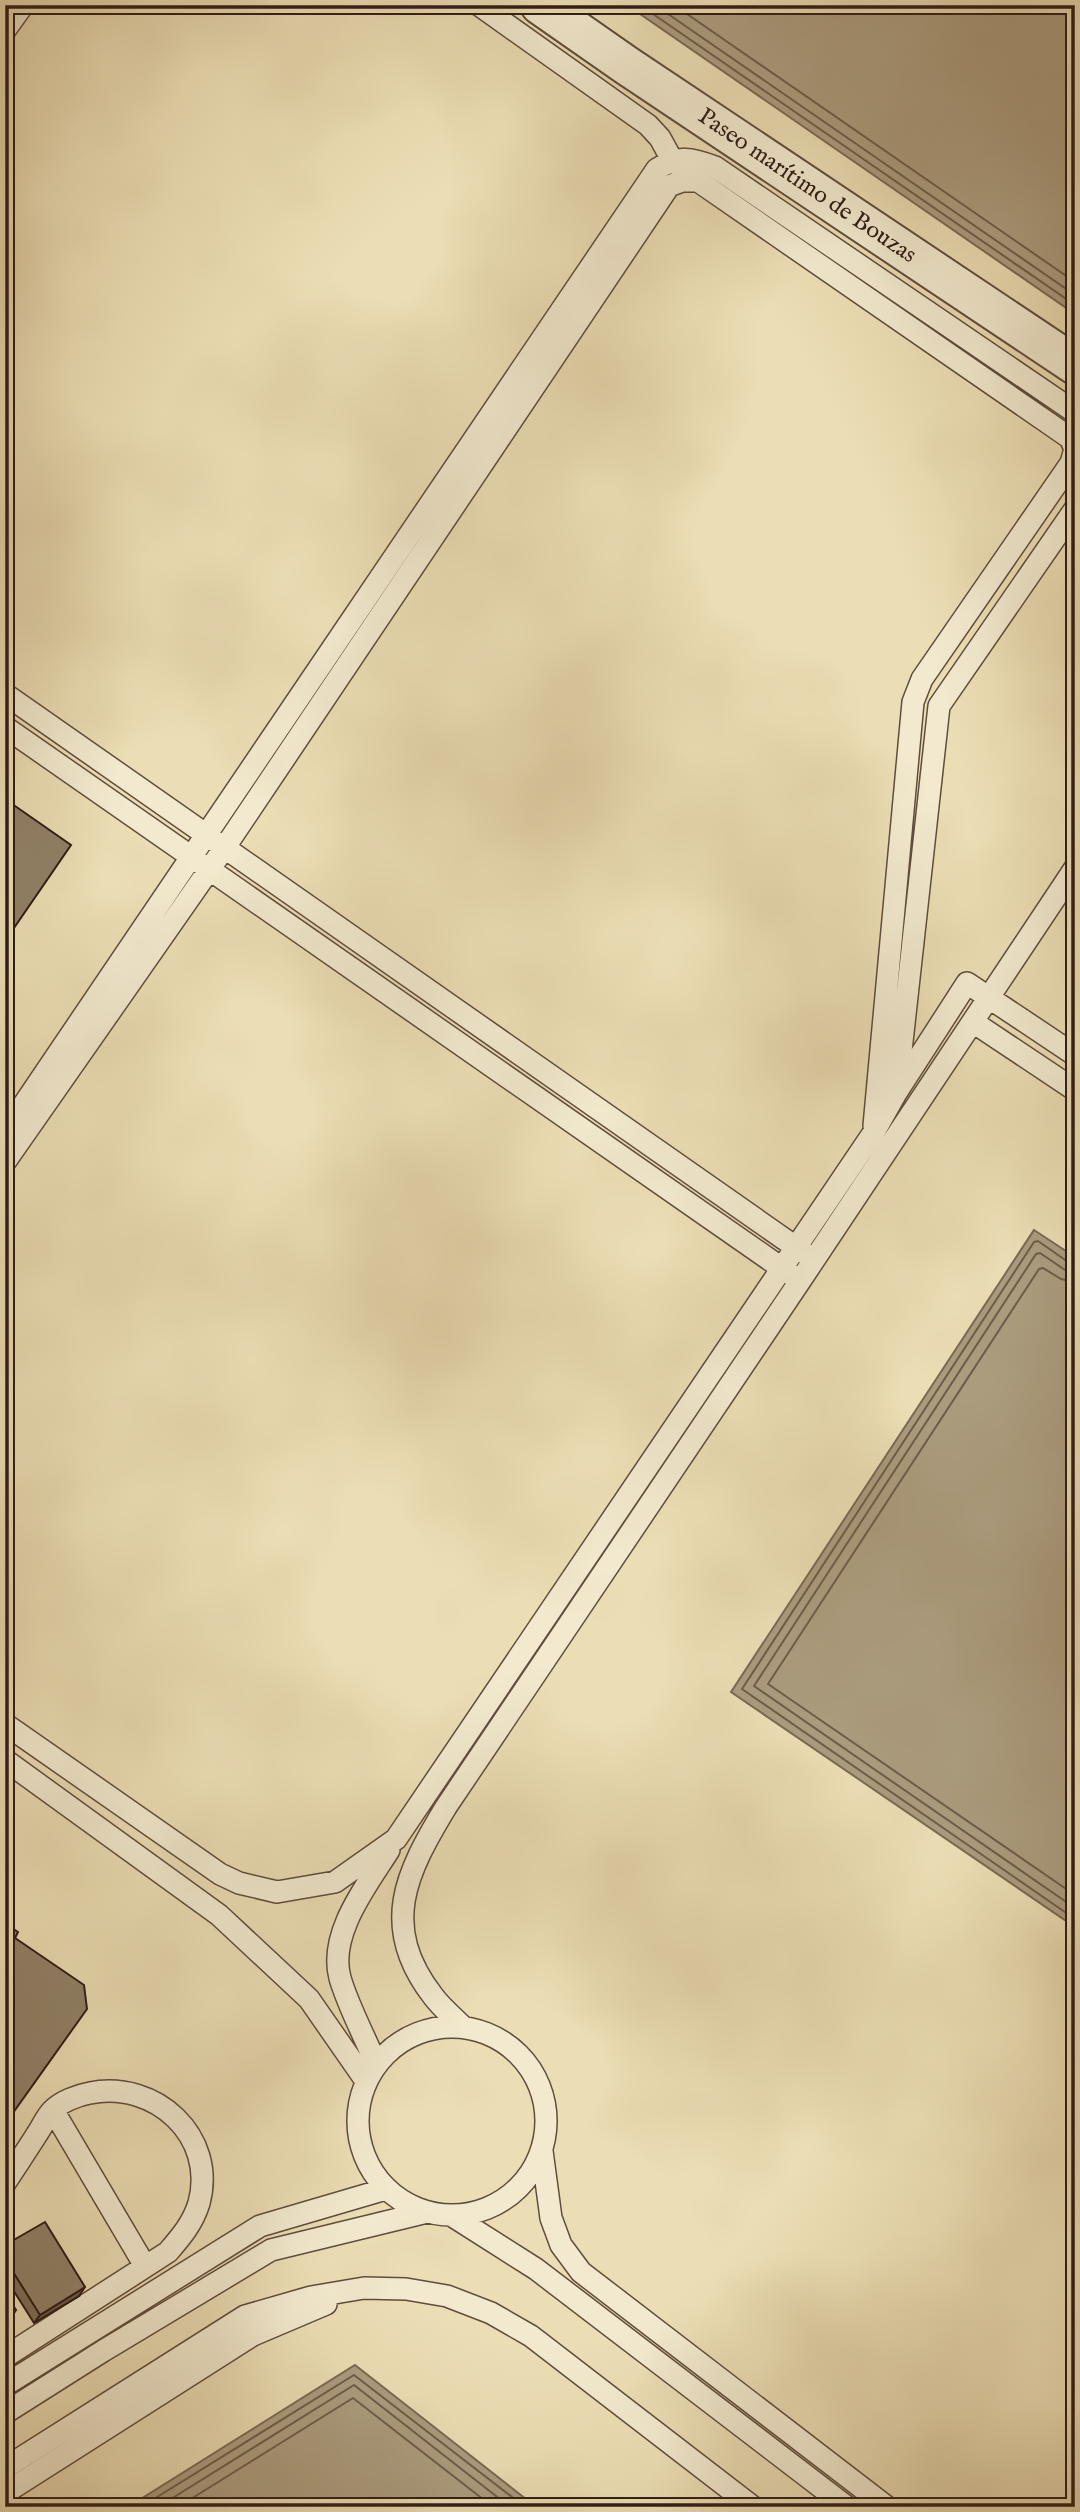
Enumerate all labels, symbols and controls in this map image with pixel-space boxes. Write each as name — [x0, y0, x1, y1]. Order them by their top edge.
street label: Paseo marítimo de Bouzas — [692, 101, 922, 271]

